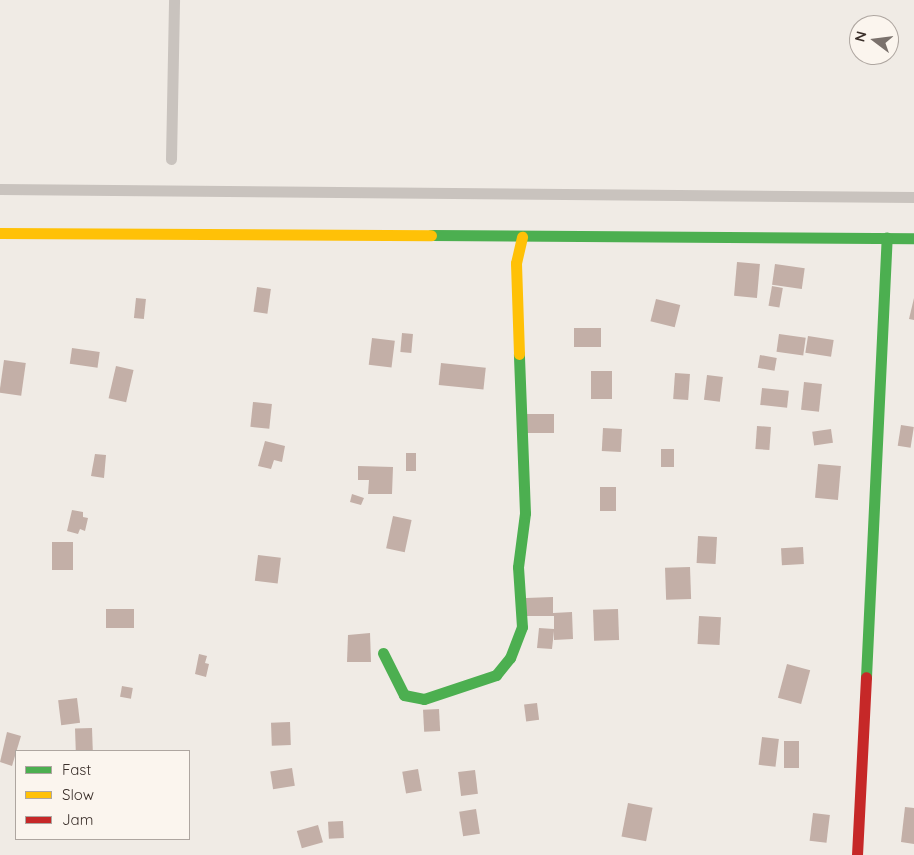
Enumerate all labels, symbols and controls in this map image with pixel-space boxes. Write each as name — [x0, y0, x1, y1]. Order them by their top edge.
north arrow — [849, 15, 899, 65]
text: N — [850, 29, 871, 44]
legend — [15, 750, 190, 840]
text: Fast — [62, 760, 91, 779]
text: Slow — [62, 785, 94, 804]
text: Jam — [62, 810, 93, 829]

